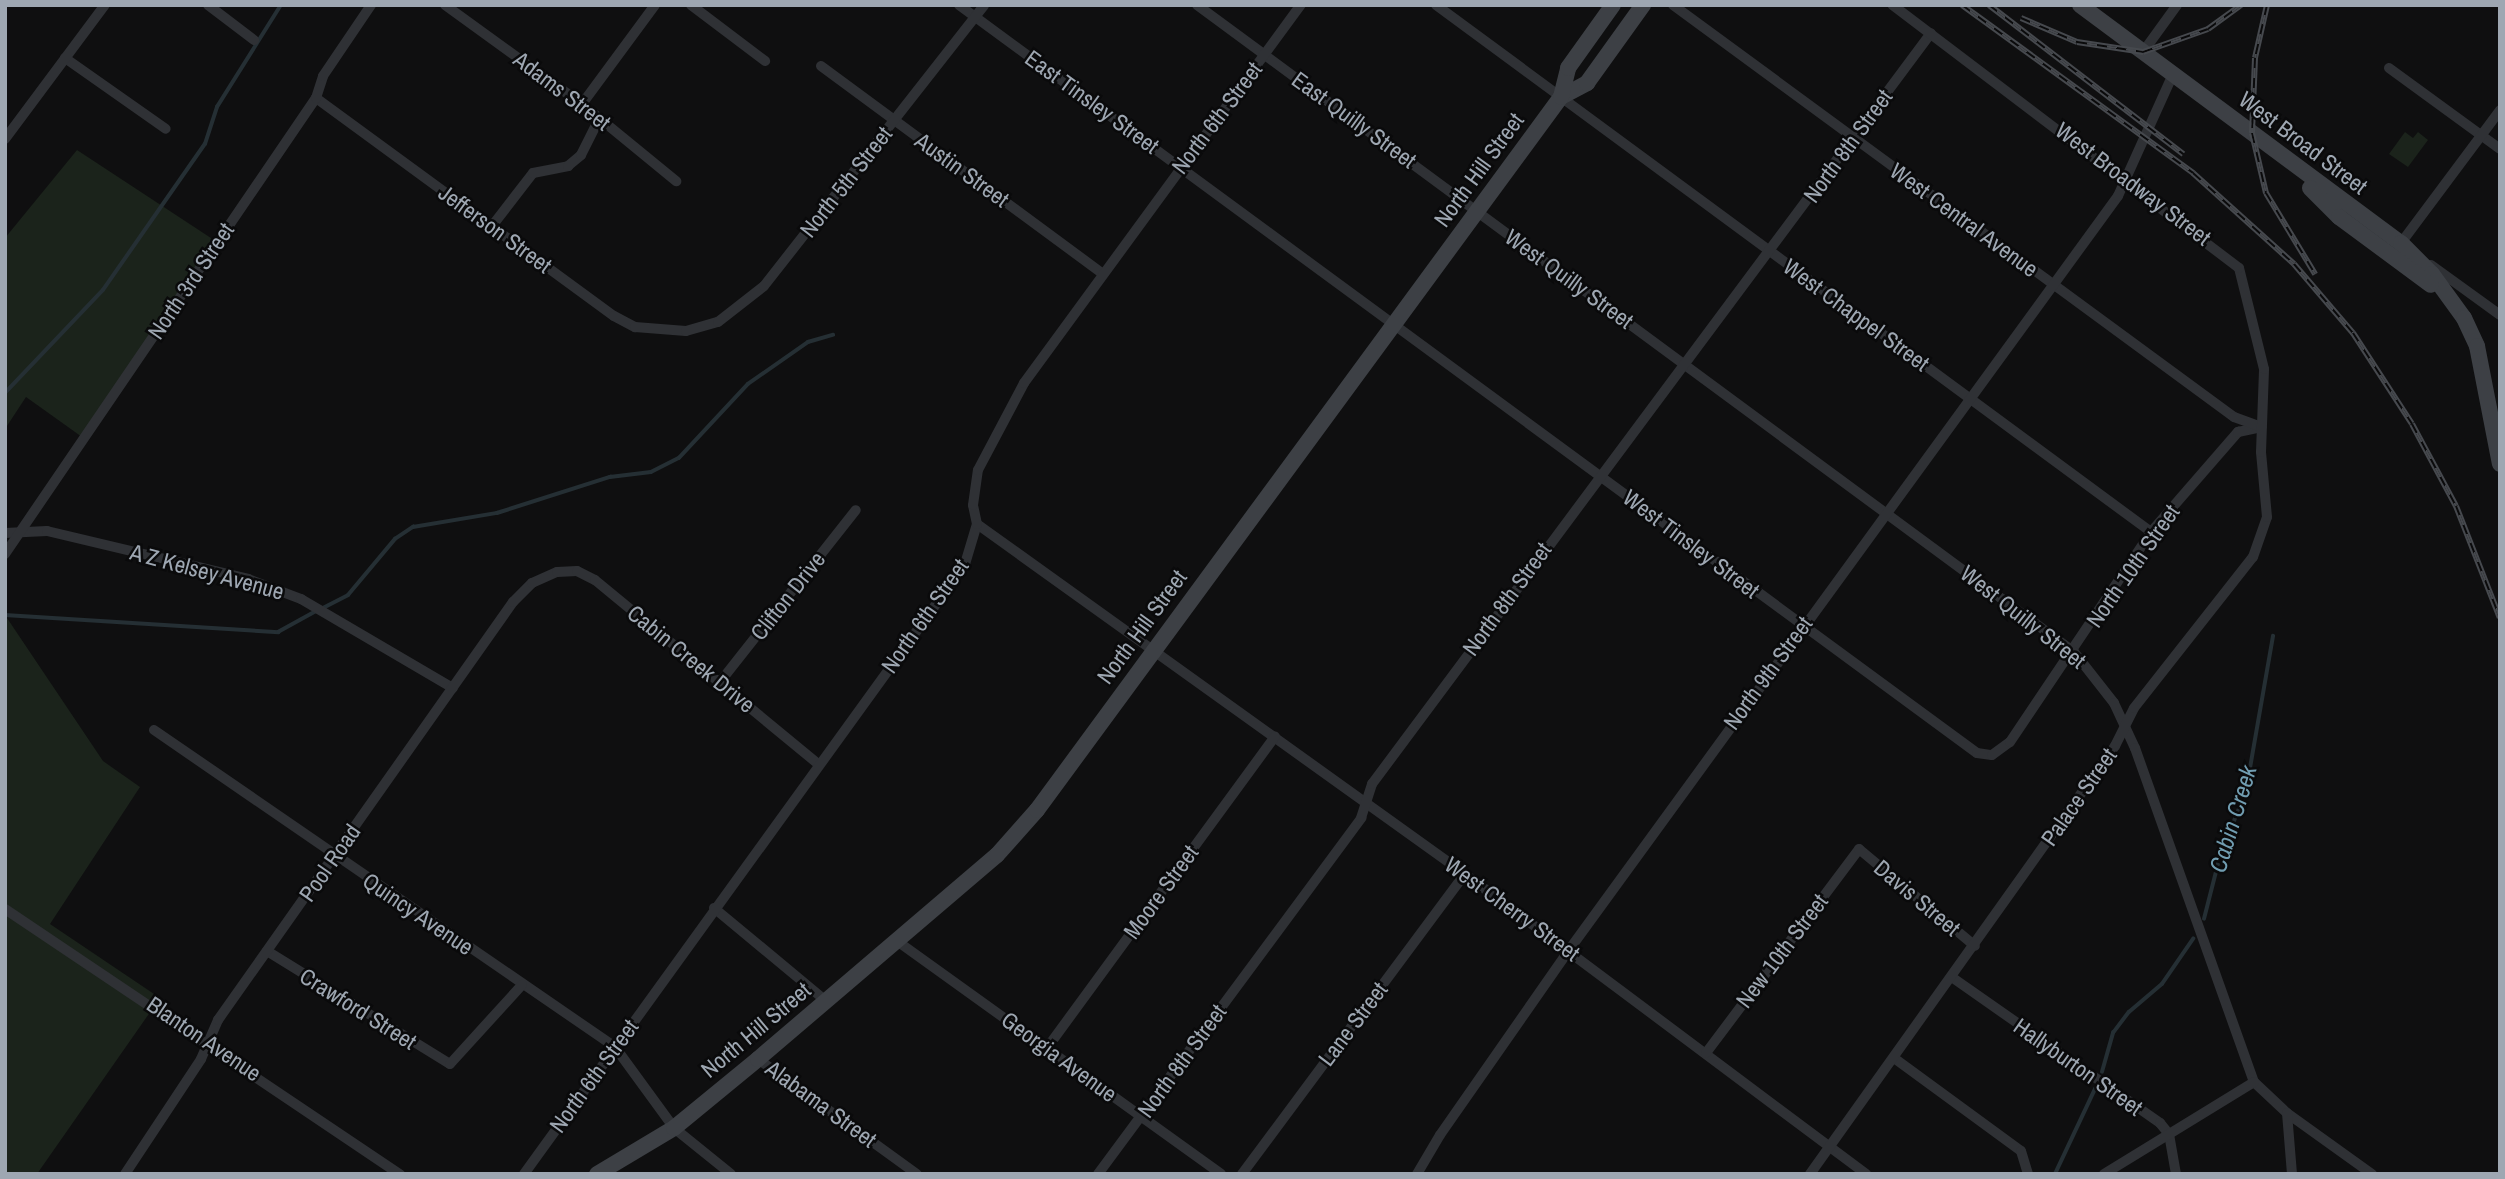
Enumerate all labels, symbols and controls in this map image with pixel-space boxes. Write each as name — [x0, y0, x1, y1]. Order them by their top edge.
street label: East Tinsley Street — [1020, 44, 1164, 160]
street label: Adams Street — [508, 46, 616, 136]
street label: North 6th Street — [1166, 57, 1268, 179]
street label: East Quilly Street — [1287, 66, 1421, 174]
street label: North 8th Street — [1798, 84, 1898, 208]
street label: West Broad Street — [2233, 86, 2373, 200]
street label: North Hill Street — [1428, 108, 1530, 232]
street label: West Broadway Street — [2050, 117, 2216, 251]
street label: North 5th Street — [794, 121, 898, 243]
street label: Austin Street — [910, 127, 1014, 213]
street label: West Central Avenue — [1884, 157, 2044, 283]
street label: Jefferson Street — [433, 179, 557, 279]
street label: North 3rd Street — [142, 218, 240, 344]
street label: West Quilly Street — [1500, 223, 1638, 335]
street label: West Chappel Street — [1778, 253, 1934, 377]
street label: West Tinsley Street — [1617, 484, 1765, 604]
street label: North 10th Street — [2081, 499, 2185, 633]
street label: North 8th Street — [1457, 537, 1557, 661]
street label: A Z Kelsey Avenue — [126, 538, 288, 606]
street label: Clifton Drive — [745, 546, 831, 646]
street label: North 6th Street — [876, 554, 974, 678]
street label: West Quilly Street — [1955, 559, 2091, 675]
street label: North Hill Street — [1091, 565, 1193, 689]
street label: Cabin Creek Drive — [622, 599, 760, 719]
street label: North 9th Street — [1718, 611, 1818, 735]
street label: Palace Street — [2035, 743, 2123, 851]
water label: Cabin Creek — [2203, 762, 2263, 876]
street label: Pool Road — [293, 819, 367, 907]
street label: Moore Street — [1118, 840, 1204, 944]
street label: West Cherry Street — [1439, 851, 1585, 967]
street label: Davis Street — [1868, 854, 1966, 942]
street label: Quincy Avenue — [357, 867, 479, 961]
street label: New 10th Street — [1730, 889, 1834, 1013]
street label: Crawford Street — [295, 962, 421, 1056]
street label: North Hill Street — [696, 976, 816, 1084]
street label: Lane Street — [1313, 977, 1393, 1071]
street label: Blanton Avenue — [141, 990, 267, 1088]
street label: North 8th Street — [1132, 999, 1232, 1123]
street label: Georgia Avenue — [995, 1006, 1123, 1108]
street label: Hallyburton Street — [2008, 1012, 2148, 1122]
street label: North 6th Street — [544, 1014, 644, 1138]
street label: Alabama Street — [760, 1055, 882, 1153]

